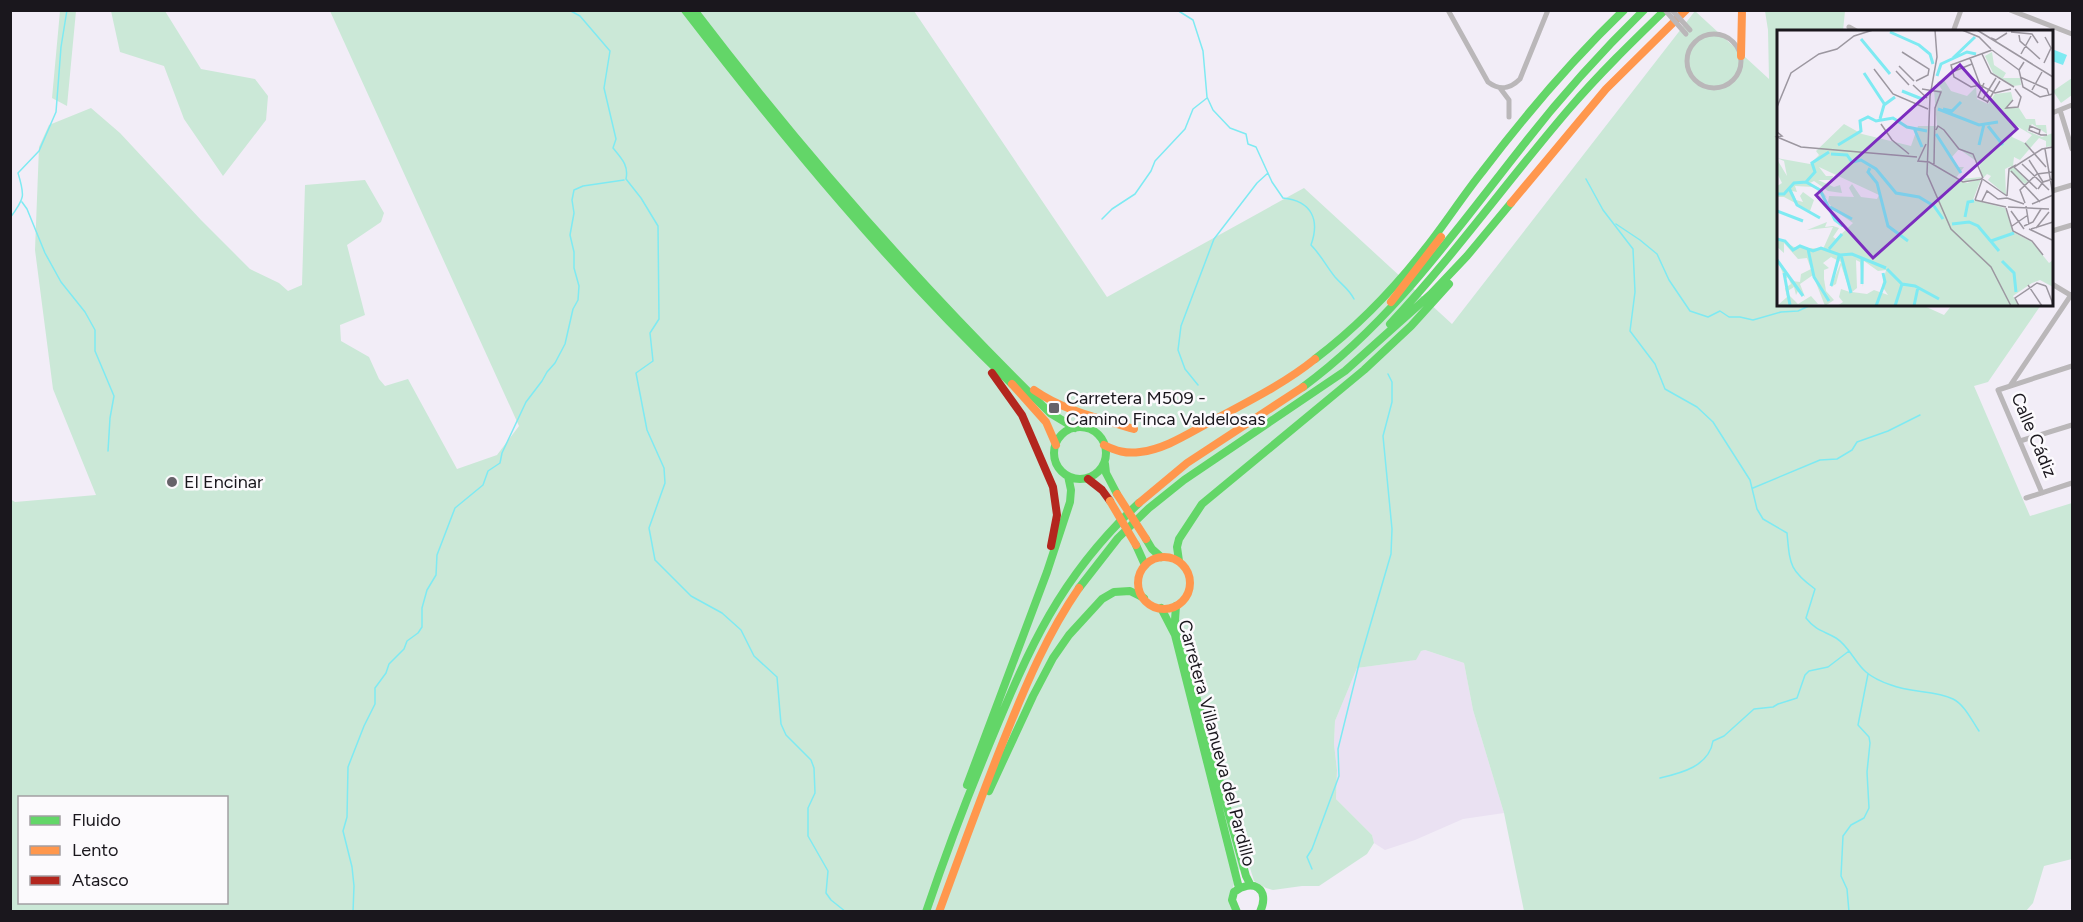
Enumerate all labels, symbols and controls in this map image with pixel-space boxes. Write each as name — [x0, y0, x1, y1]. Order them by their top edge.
inset map — [1777, 30, 2053, 306]
place label: Carretera M509 - Camino Finca Valdelosas — [1066, 387, 1266, 430]
street label: Calle Cádiz — [2006, 389, 2062, 481]
marker: Carretera M509 - Camino Finca Valdelosas — [1047, 401, 1061, 415]
place label: El Encinar — [184, 471, 263, 493]
marker: El Encinar — [165, 475, 179, 489]
street label: Carretera Villanueva del Pardillo — [1174, 617, 1260, 869]
legend — [18, 796, 228, 904]
text: Fluido — [72, 809, 121, 831]
text: Lento — [72, 839, 118, 861]
text: Atasco — [72, 869, 129, 891]

